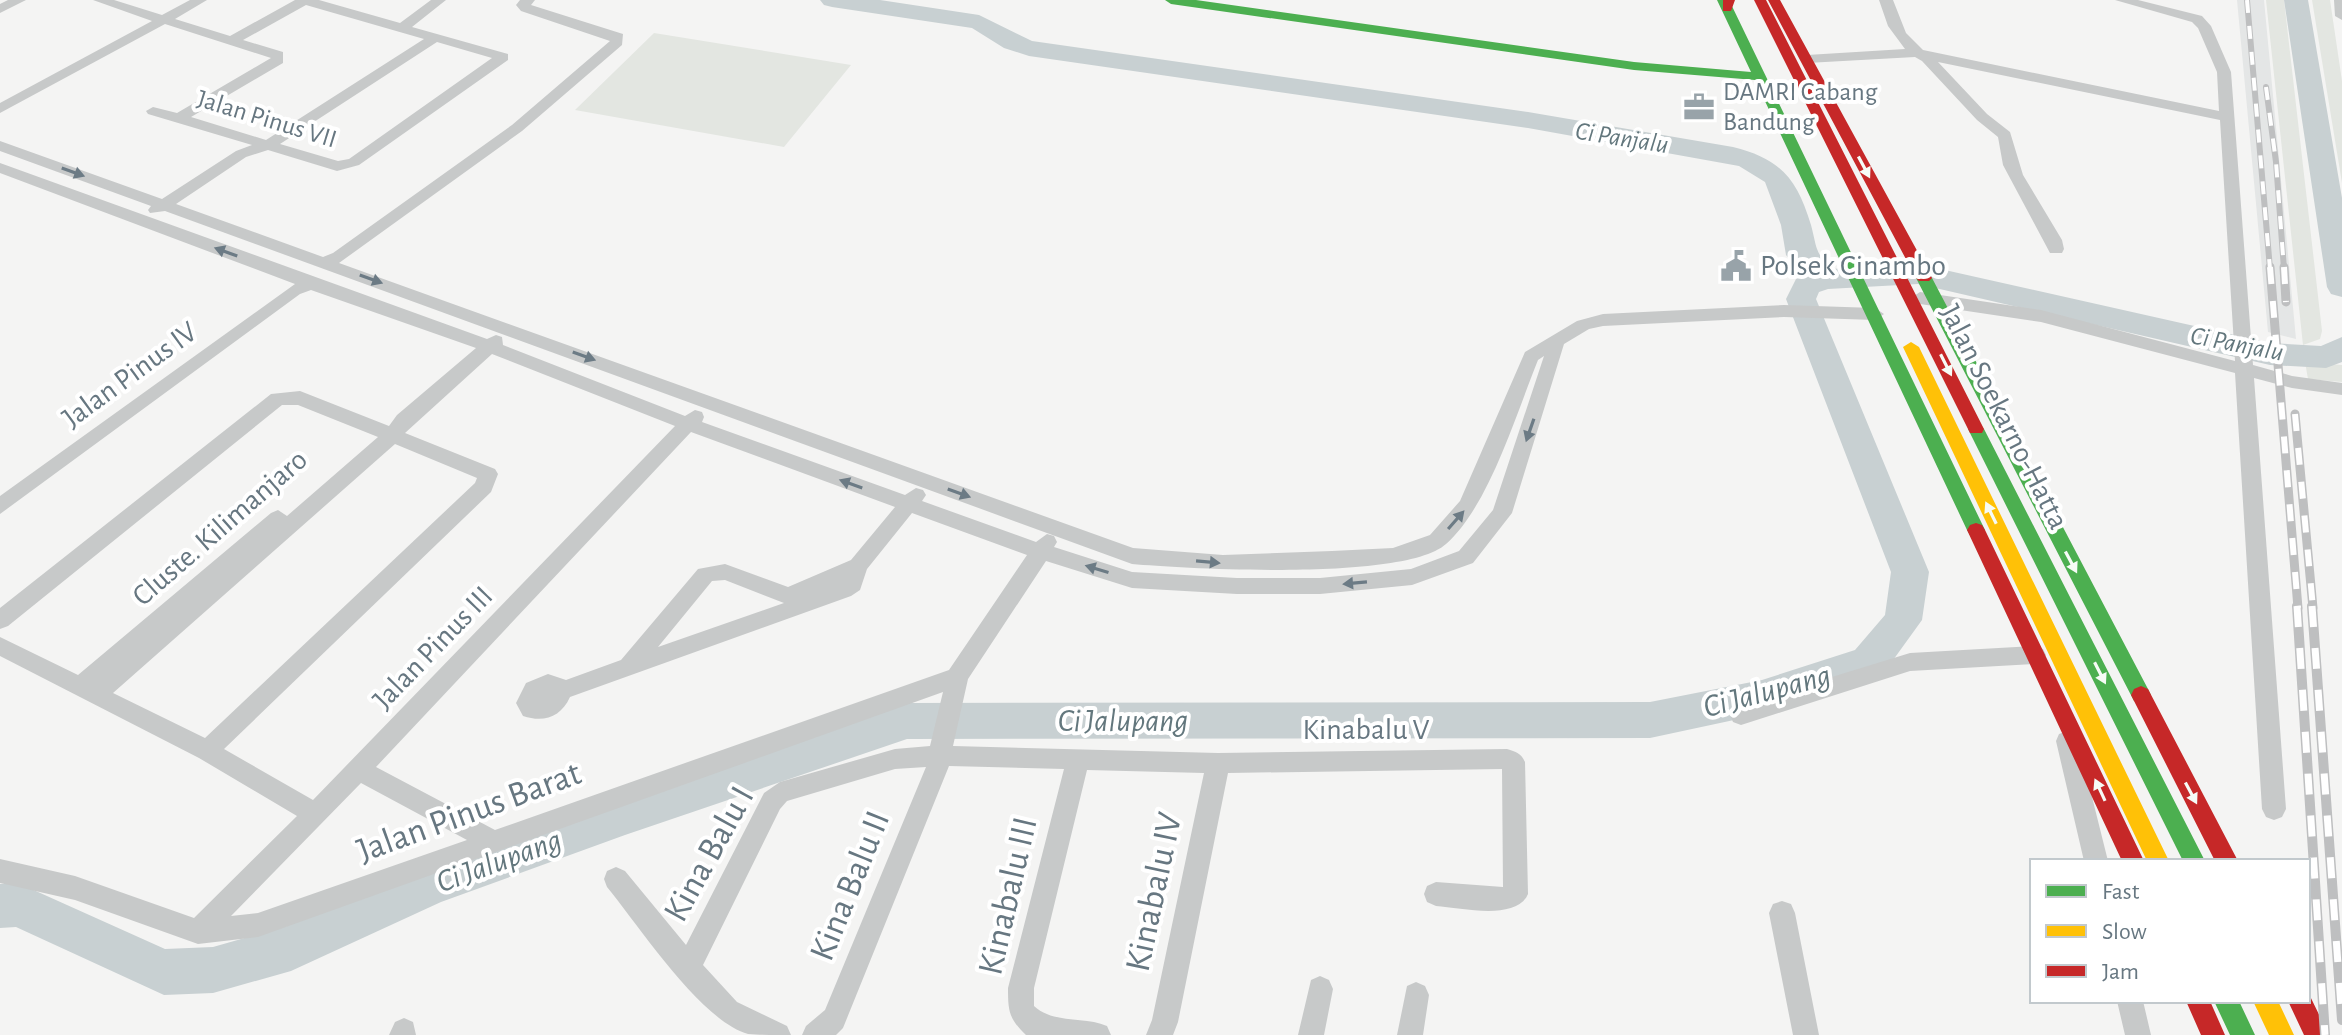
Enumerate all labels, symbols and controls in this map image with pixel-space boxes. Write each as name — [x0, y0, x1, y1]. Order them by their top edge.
place label: DAMRI Cabang Bandung — [1723, 79, 1878, 135]
street label: Jalan Pinus VII — [194, 85, 340, 153]
office icon: DAMRI Cabang Bandung — [1682, 90, 1716, 124]
water label: Ci Panjalu — [1574, 118, 1670, 158]
one-way arrow — [1858, 156, 1871, 179]
one-way arrow — [62, 166, 86, 179]
one-way arrow — [214, 245, 238, 258]
public building icon: Polsek Cinambo — [1719, 249, 1753, 283]
place label: Polsek Cinambo — [1760, 251, 1946, 281]
one-way arrow — [359, 273, 383, 286]
street label: Jalan Soekarno-Hatta — [1934, 300, 2074, 534]
street label: Jalan Pinus IV — [57, 316, 203, 434]
water label: Ci Panjalu — [2188, 322, 2286, 366]
one-way arrow — [572, 350, 596, 363]
one-way arrow — [1940, 353, 1953, 376]
one-way arrow — [1524, 418, 1536, 442]
street label: Cluste. Kilimanjaro — [127, 444, 313, 612]
one-way arrow — [839, 477, 863, 489]
one-way arrow — [947, 487, 971, 500]
one-way arrow — [1984, 501, 1998, 525]
one-way arrow — [1446, 510, 1464, 529]
one-way arrow — [2065, 551, 2078, 574]
one-way arrow — [1196, 556, 1221, 569]
one-way arrow — [1084, 562, 1108, 575]
one-way arrow — [1342, 576, 1367, 589]
street label: Jalan Pinus III — [367, 581, 499, 715]
water label: Ci Jalupang — [1700, 659, 1835, 724]
one-way arrow — [2093, 661, 2107, 684]
water label: Ci Jalupang — [1058, 705, 1188, 738]
street label: Kinabalu V — [1303, 715, 1430, 745]
street label: Jalan Pinus Barat — [352, 755, 586, 869]
one-way arrow — [2093, 778, 2107, 802]
street label: Kina Balu I — [657, 780, 761, 928]
one-way arrow — [2184, 782, 2198, 804]
street label: Kina Balu II — [804, 806, 896, 966]
street label: Kinabalu IV — [1120, 809, 1189, 975]
street label: Kinabalu III — [972, 814, 1044, 978]
water label: Ci Jalupang — [432, 824, 566, 899]
legend — [2030, 859, 2310, 1003]
text: Fast — [2102, 880, 2140, 904]
text: Slow — [2102, 920, 2147, 944]
text: Jam — [2102, 960, 2139, 984]

